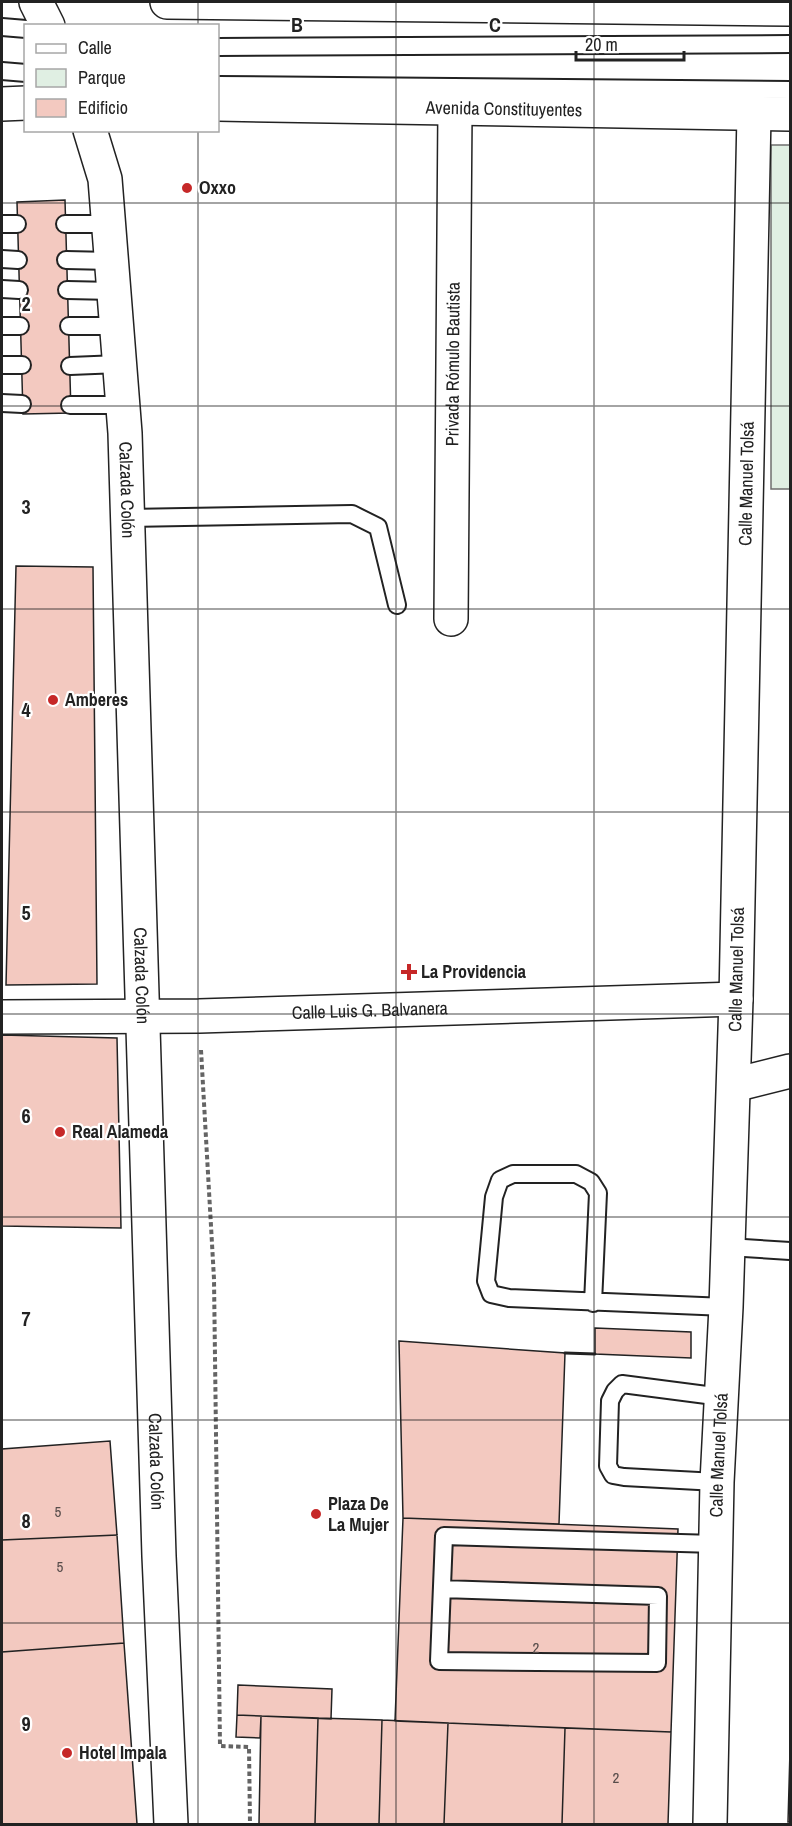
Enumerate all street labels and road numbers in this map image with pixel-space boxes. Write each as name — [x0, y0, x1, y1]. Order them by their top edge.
street label: Avenida Constituyentes — [424, 95, 583, 122]
street label: Privada Rómulo Bautista — [439, 282, 466, 446]
street label: Calle Manuel Tolsá — [732, 421, 760, 546]
street label: Calzada Colón — [113, 441, 141, 539]
street label: Calle Manuel Tolsá — [722, 907, 750, 1032]
street label: Calzada Colón — [128, 927, 156, 1025]
street label: Calle Luis G. Balvanera — [292, 995, 448, 1025]
street label: Calle Manuel Tolsá — [703, 1392, 734, 1518]
street label: Calzada Colón — [143, 1413, 171, 1510]

